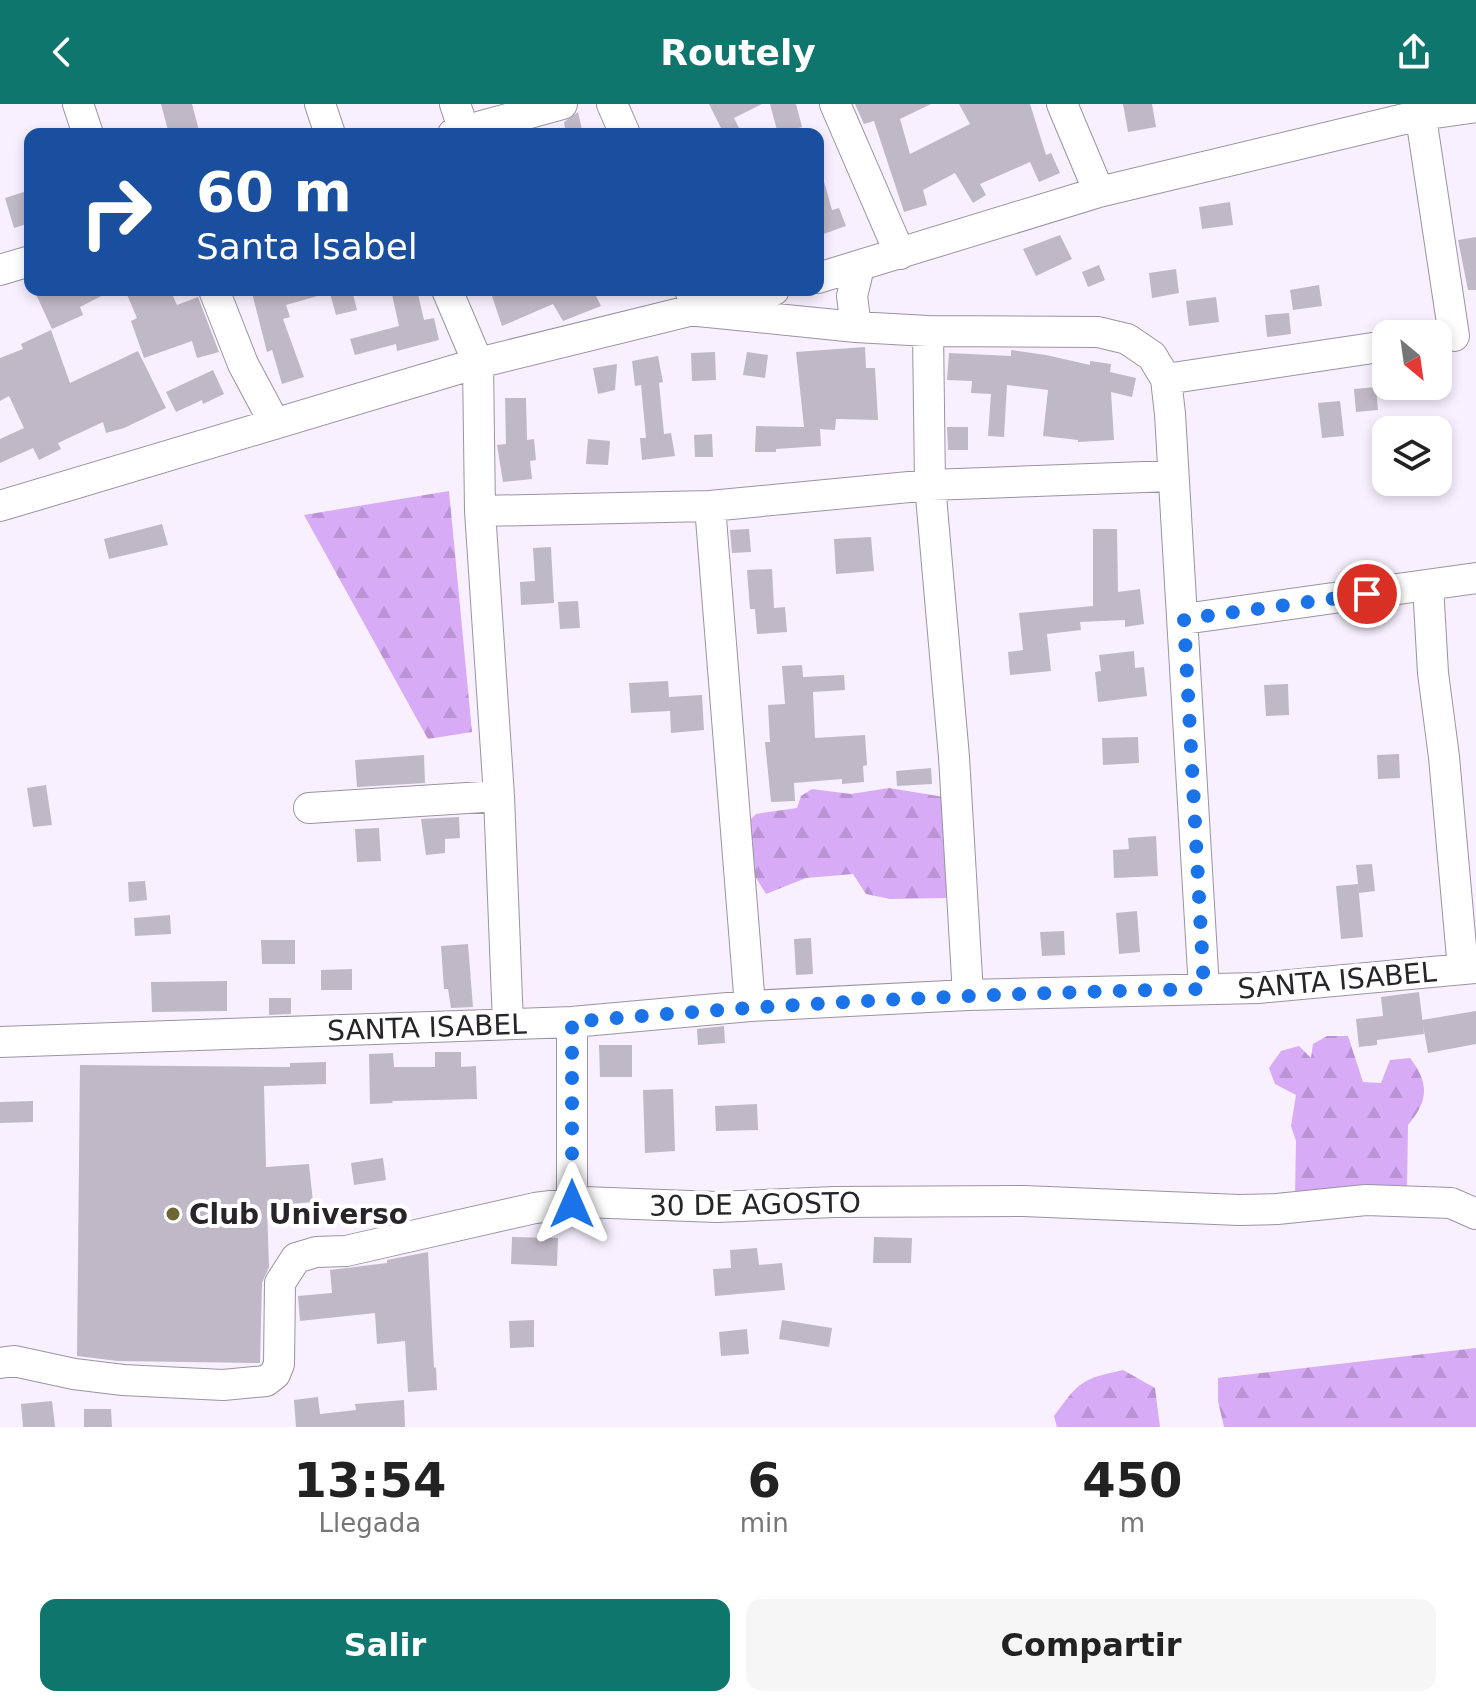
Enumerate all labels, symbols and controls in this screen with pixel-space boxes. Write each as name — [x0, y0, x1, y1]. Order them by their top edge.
icon: back — [40, 30, 84, 74]
icon: share — [1392, 30, 1436, 74]
text: Routely — [660, 32, 816, 73]
text: 60 m — [196, 159, 352, 224]
icon: right — [64, 160, 168, 264]
text: Santa Isabel — [196, 226, 418, 267]
north arrow — [1372, 320, 1452, 400]
map controls — [1372, 320, 1452, 496]
button: layers — [1372, 416, 1452, 496]
pin — [1333, 560, 1401, 628]
icon: arrive — [1345, 572, 1389, 616]
street label: SANTA ISABEL — [1236, 955, 1438, 1006]
street label: SANTA ISABEL — [327, 1008, 528, 1047]
position arrow — [530, 1162, 614, 1246]
street label: 30 DE AGOSTO — [649, 1186, 861, 1223]
place label: Club Universo — [189, 1198, 408, 1231]
marker: Club Universo — [164, 1205, 182, 1223]
text: 13:54 — [293, 1452, 446, 1508]
text: 6 — [748, 1452, 781, 1508]
text: 450 — [1082, 1452, 1182, 1508]
text: Llegada — [319, 1508, 421, 1538]
text: min — [740, 1508, 789, 1538]
text: m — [1120, 1508, 1145, 1538]
button: Salir — [40, 1599, 730, 1691]
button: Compartir — [746, 1599, 1436, 1691]

